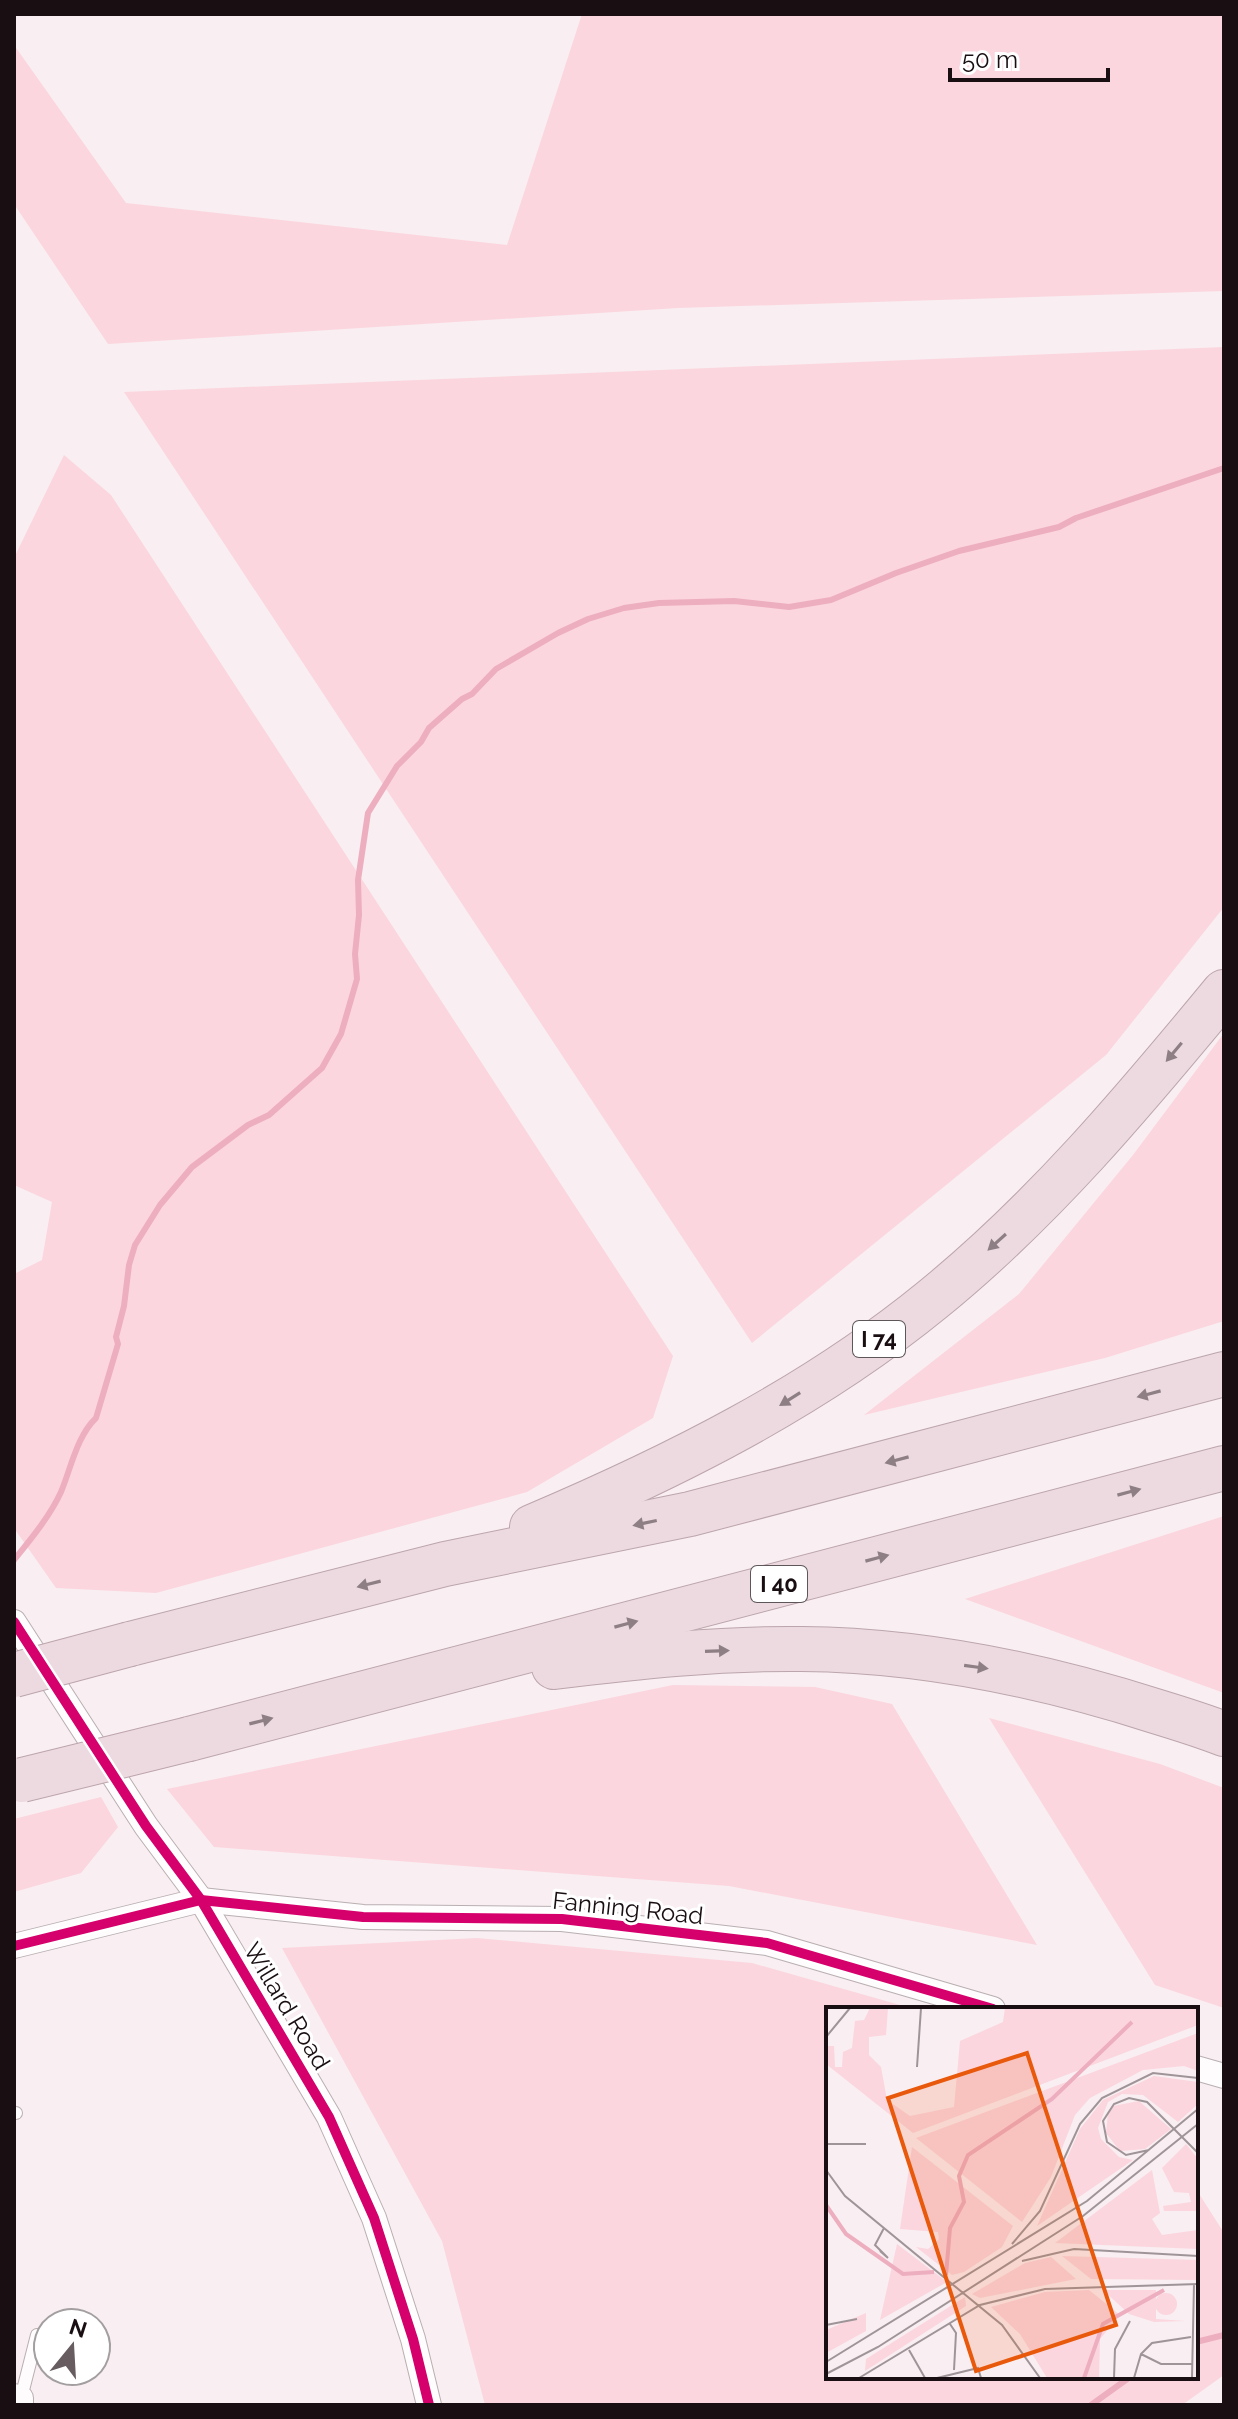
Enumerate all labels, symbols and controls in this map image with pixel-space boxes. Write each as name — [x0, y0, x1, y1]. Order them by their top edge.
scale bar — [950, 32, 1108, 82]
text: 50 m — [962, 45, 1018, 74]
one-way arrow — [1166, 1042, 1183, 1062]
one-way arrow — [988, 1232, 1007, 1250]
road number: I 74 — [853, 1321, 905, 1357]
one-way arrow — [1136, 1388, 1161, 1400]
one-way arrow — [779, 1391, 801, 1405]
one-way arrow — [884, 1454, 909, 1466]
one-way arrow — [1117, 1486, 1142, 1498]
one-way arrow — [632, 1517, 657, 1530]
one-way arrow — [865, 1551, 890, 1563]
road number: I 40 — [751, 1566, 807, 1602]
one-way arrow — [357, 1578, 382, 1590]
one-way arrow — [614, 1617, 638, 1630]
one-way arrow — [705, 1644, 730, 1657]
one-way arrow — [963, 1661, 988, 1674]
one-way arrow — [249, 1714, 274, 1726]
street label: Fanning Road — [551, 1886, 705, 1930]
street label: Willard Road — [238, 1937, 336, 2075]
inset map — [826, 2007, 1198, 2379]
north arrow — [32, 2307, 112, 2387]
text: N — [66, 2313, 90, 2343]

